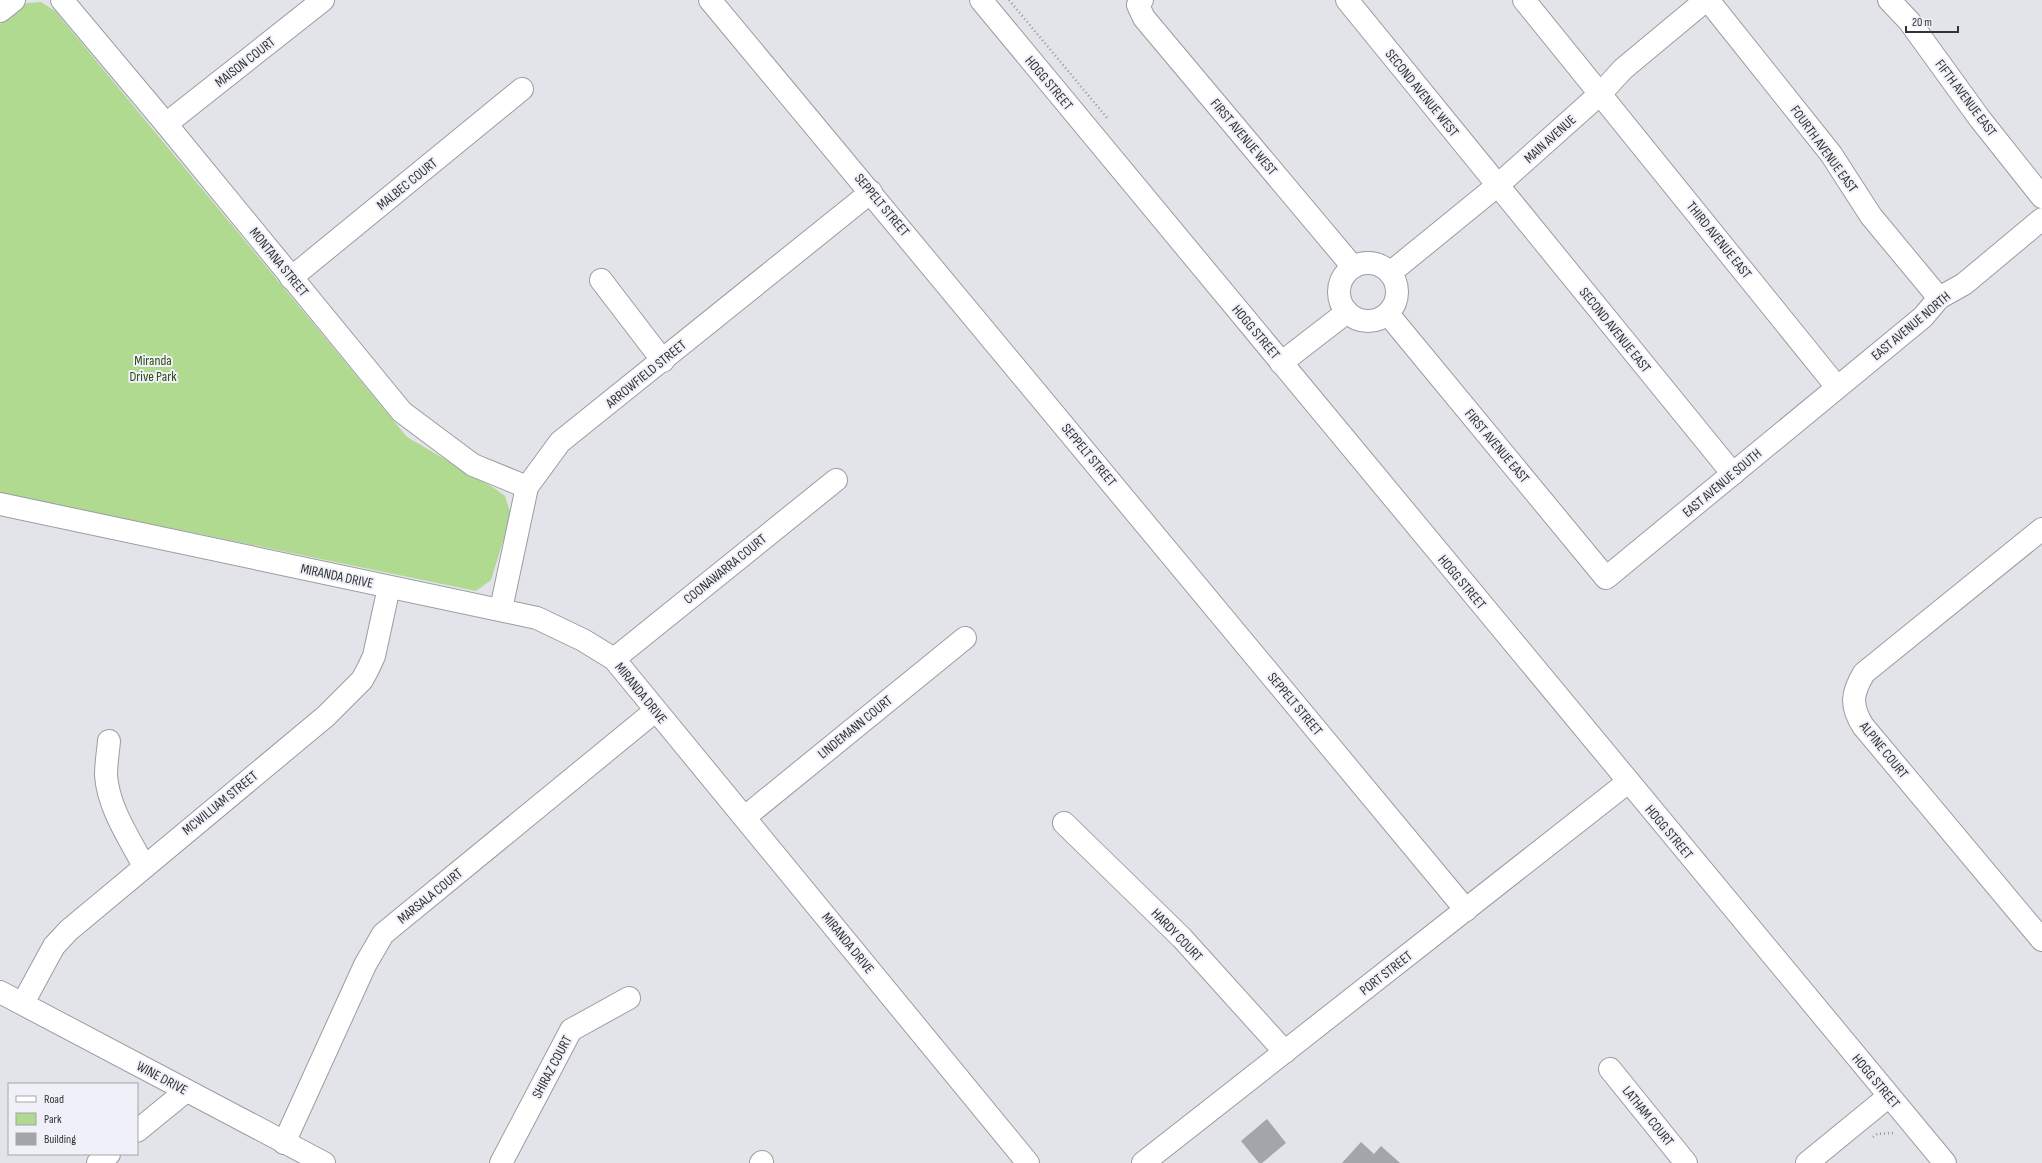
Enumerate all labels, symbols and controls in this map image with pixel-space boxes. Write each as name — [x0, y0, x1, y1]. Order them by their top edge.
scale bar — [1906, 8, 1958, 34]
text: 20 m — [1912, 15, 1932, 30]
street label: MAISON COURT — [211, 33, 279, 91]
street label: SECOND AVENUE WEST — [1382, 46, 1463, 140]
street label: HOGG STREET — [1021, 52, 1077, 114]
street label: FIFTH AVENUE EAST — [1932, 56, 2001, 140]
street label: FIRST AVENUE WEST — [1207, 95, 1281, 179]
street label: FOURTH AVENUE EAST — [1787, 102, 1861, 196]
street label: MAIN AVENUE — [1521, 111, 1580, 167]
street label: MALBEC COURT — [373, 154, 441, 214]
street label: SEPPELT STREET — [851, 170, 913, 240]
street label: THIRD AVENUE EAST — [1683, 198, 1755, 282]
street label: MONTANA STREET — [246, 224, 312, 300]
street label: SECOND AVENUE EAST — [1576, 284, 1655, 376]
street label: EAST AVENUE NORTH — [1868, 288, 1954, 364]
street label: HOGG STREET — [1228, 301, 1284, 363]
street label: ARROWFIELD STREET — [602, 336, 690, 412]
park label: Miranda Drive Park — [129, 352, 177, 385]
street label: FIRST AVENUE EAST — [1461, 405, 1533, 487]
street label: SEPPELT STREET — [1058, 420, 1120, 490]
street label: EAST AVENUE SOUTH — [1679, 445, 1765, 521]
street label: COONAWARRA COURT — [680, 530, 770, 608]
street label: HOGG STREET — [1434, 551, 1490, 613]
street label: MIRANDA DRIVE — [299, 560, 375, 592]
street label: MIRANDA DRIVE — [611, 659, 671, 727]
street label: SEPPELT STREET — [1264, 669, 1326, 739]
street label: LINDEMANN COURT — [814, 692, 896, 762]
street label: ALPINE COURT — [1856, 718, 1912, 782]
street label: MCWILLIAM STREET — [179, 767, 261, 839]
street label: HOGG STREET — [1641, 801, 1697, 863]
street label: MARSALA COURT — [394, 864, 466, 927]
street label: HARDY COURT — [1148, 905, 1207, 965]
street label: MIRANDA DRIVE — [818, 909, 878, 977]
street label: PORT STREET — [1356, 947, 1416, 999]
street label: SHIRAZ COURT — [528, 1032, 576, 1101]
street label: HOGG STREET — [1848, 1050, 1904, 1112]
street label: WINE DRIVE — [134, 1058, 191, 1099]
street label: LATHAM COURT — [1619, 1082, 1678, 1150]
legend — [8, 1083, 138, 1155]
text: Road — [44, 1092, 64, 1107]
text: Park — [44, 1112, 62, 1127]
text: Building — [44, 1132, 76, 1147]

